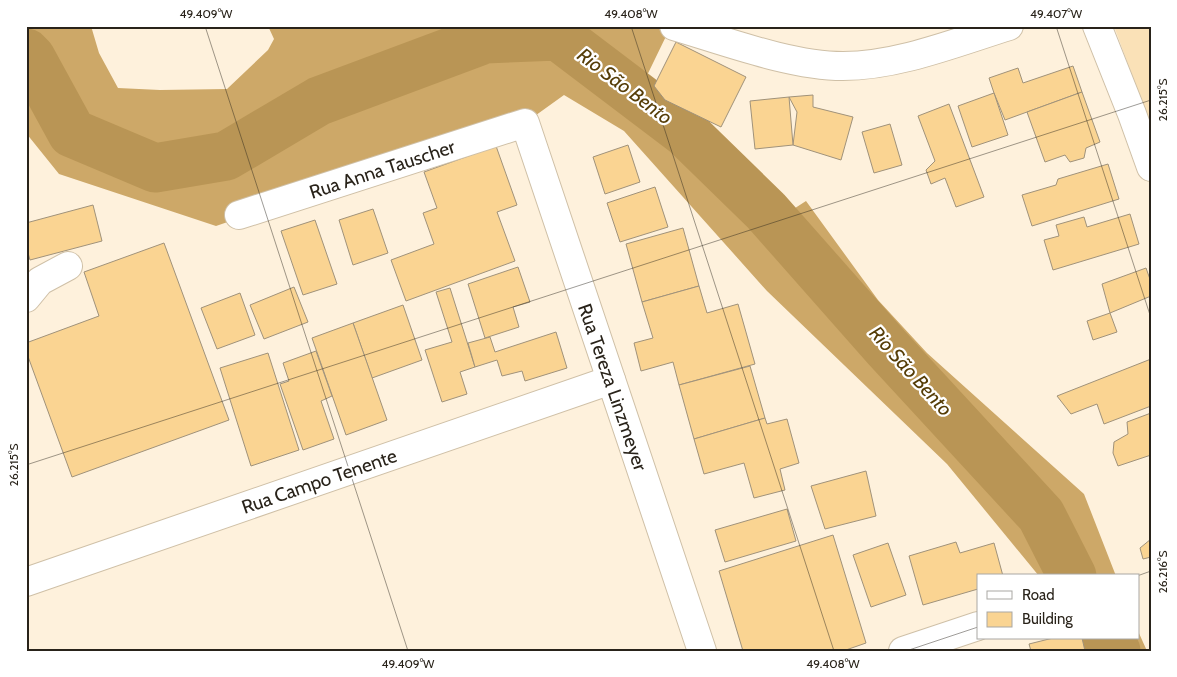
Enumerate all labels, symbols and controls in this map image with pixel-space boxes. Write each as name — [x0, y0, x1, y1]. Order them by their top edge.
text: 49.409°W — [180, 6, 233, 21]
text: 49.408°W — [604, 6, 658, 21]
text: 49.407°W — [1030, 6, 1083, 21]
water label: Rio São Bento — [573, 43, 677, 129]
text: 26.215°S — [1155, 79, 1170, 121]
street label: Rua Anna Tauscher — [307, 135, 458, 204]
street label: Rua Tereza Linzmeyer — [573, 301, 652, 474]
water label: Rio São Bento — [864, 321, 958, 421]
text: 26.215°S — [6, 444, 21, 486]
street label: Rua Campo Tenente — [239, 444, 400, 519]
text: 26.216°S — [1155, 551, 1170, 593]
legend — [977, 574, 1140, 640]
text: Road — [1022, 586, 1055, 604]
text: Building — [1022, 610, 1073, 628]
text: 49.409°W — [382, 656, 435, 671]
text: 49.408°W — [806, 656, 860, 671]

